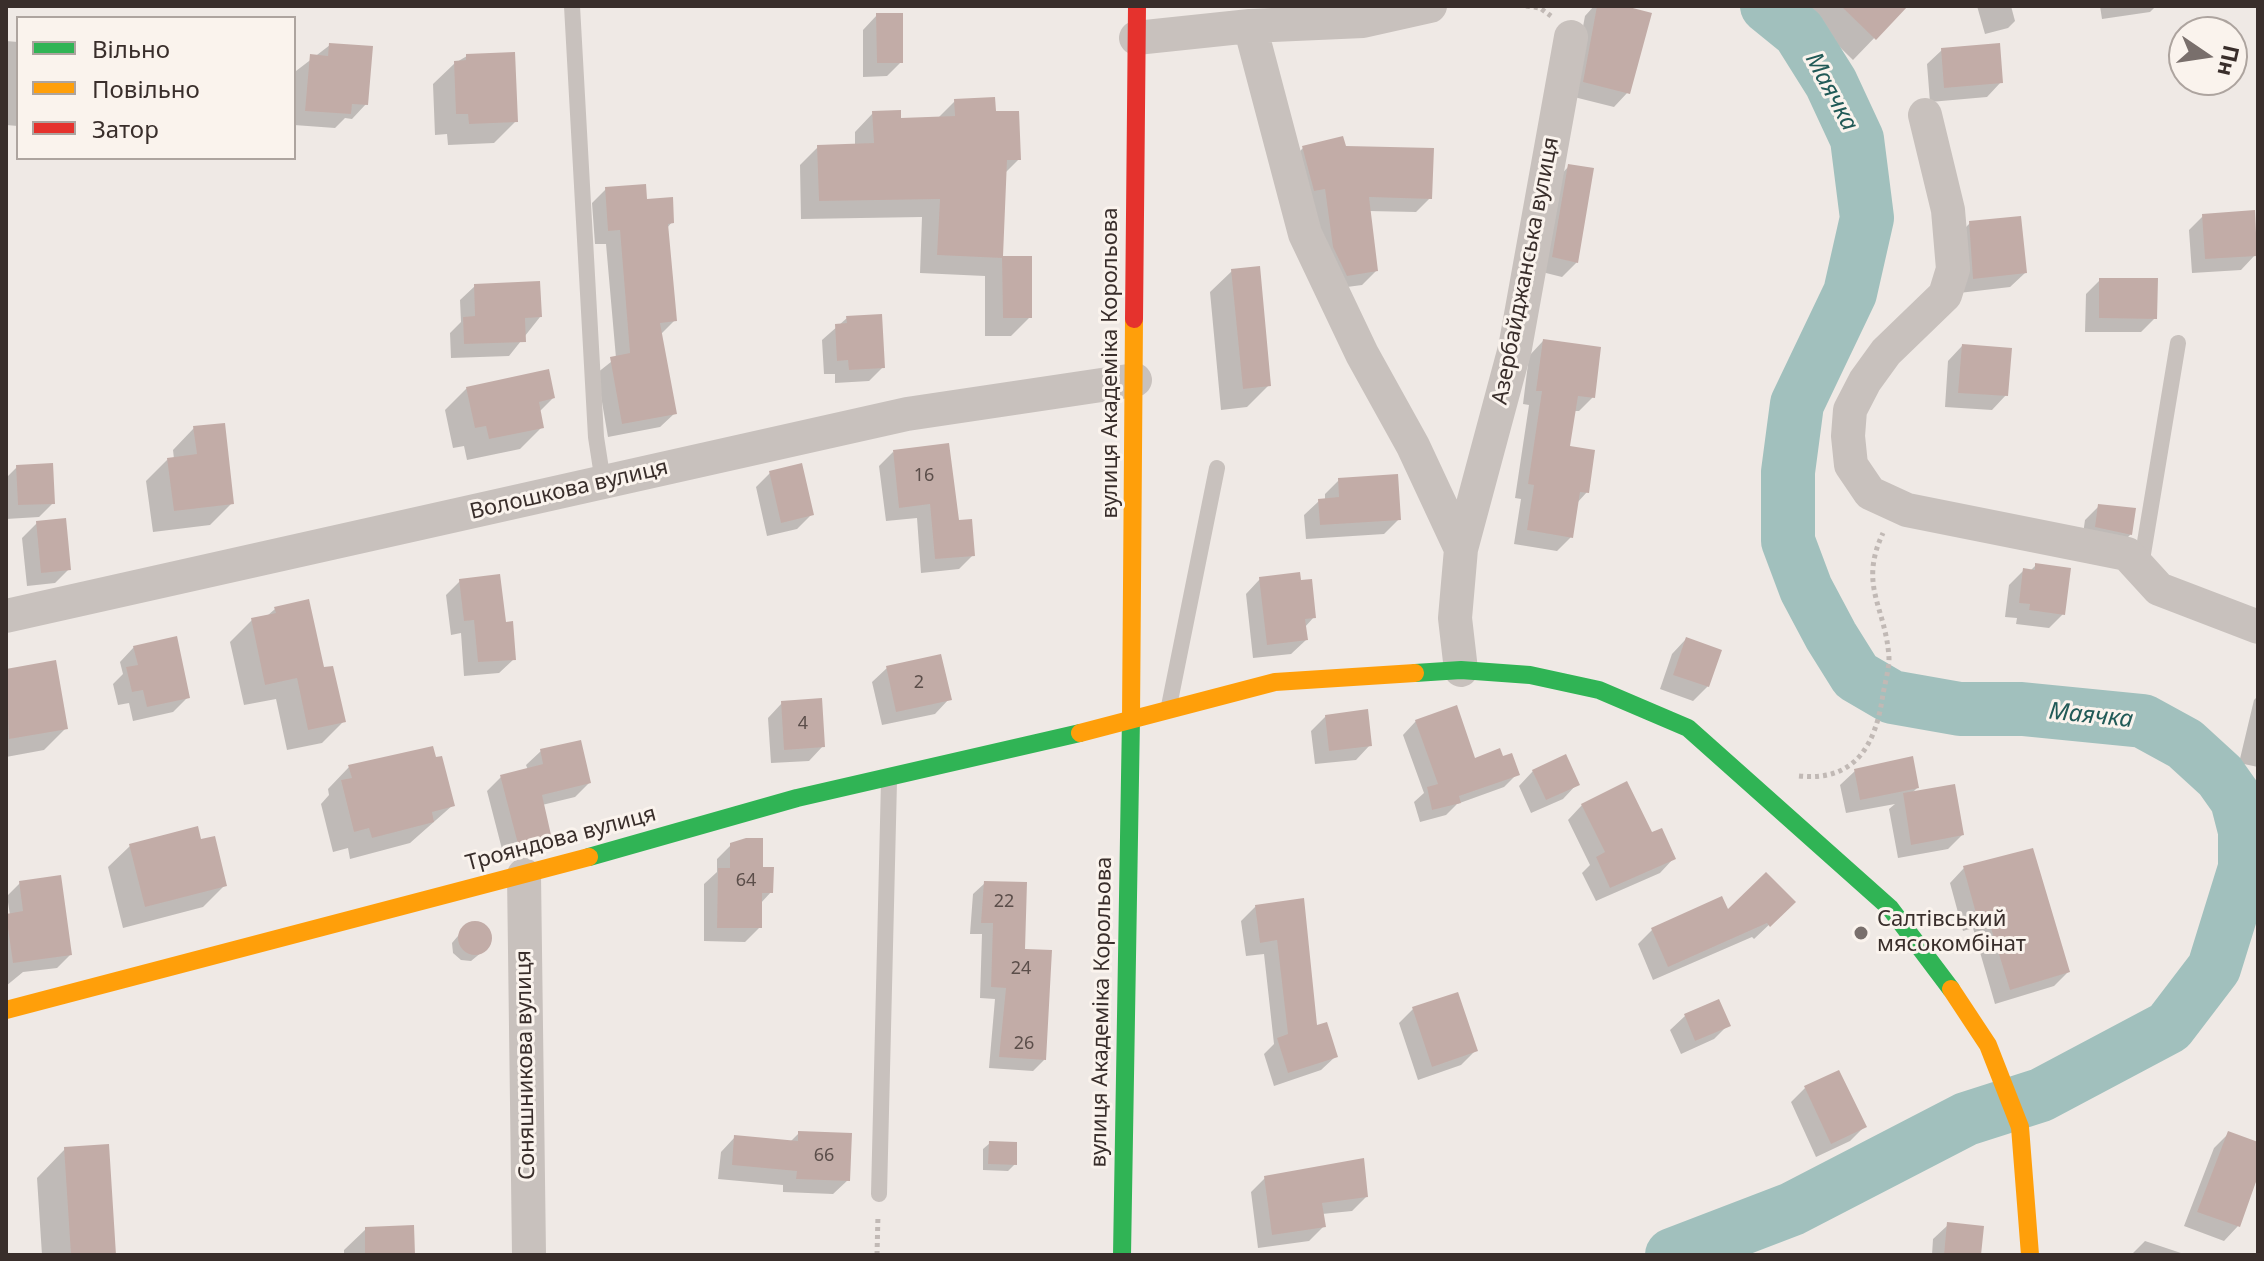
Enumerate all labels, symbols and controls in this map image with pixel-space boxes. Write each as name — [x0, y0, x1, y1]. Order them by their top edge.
legend — [16, 16, 296, 160]
north arrow — [2168, 16, 2248, 96]
text: Вільно — [92, 32, 170, 65]
text: Пн — [2211, 42, 2248, 80]
water label: Маячка — [1798, 48, 1864, 136]
text: Повільно — [92, 72, 200, 105]
text: Затор — [92, 112, 159, 145]
street label: Азербайджанська вулиця — [1487, 135, 1565, 407]
street label: вулиця Академіка Корольова — [1098, 208, 1124, 518]
street label: Волошкова вулиця — [467, 454, 671, 526]
house number: 16 — [914, 465, 934, 487]
house number: 2 — [914, 672, 924, 694]
water label: Маячка — [2047, 697, 2135, 735]
house number: 4 — [798, 713, 808, 735]
street label: Трояндова вулиця — [463, 801, 659, 877]
street label: вулиця Академіка Корольова — [1086, 856, 1118, 1168]
house number: 64 — [736, 870, 756, 892]
house number: 22 — [994, 891, 1014, 913]
place label: Салтівський мясокомбінат — [1877, 907, 2026, 958]
marker: Салтівський мясокомбінат — [1852, 924, 1870, 942]
street label: Соняшникова вулиця — [511, 950, 541, 1180]
house number: 24 — [1011, 958, 1031, 980]
house number: 26 — [1014, 1033, 1034, 1055]
house number: 66 — [814, 1145, 834, 1167]

